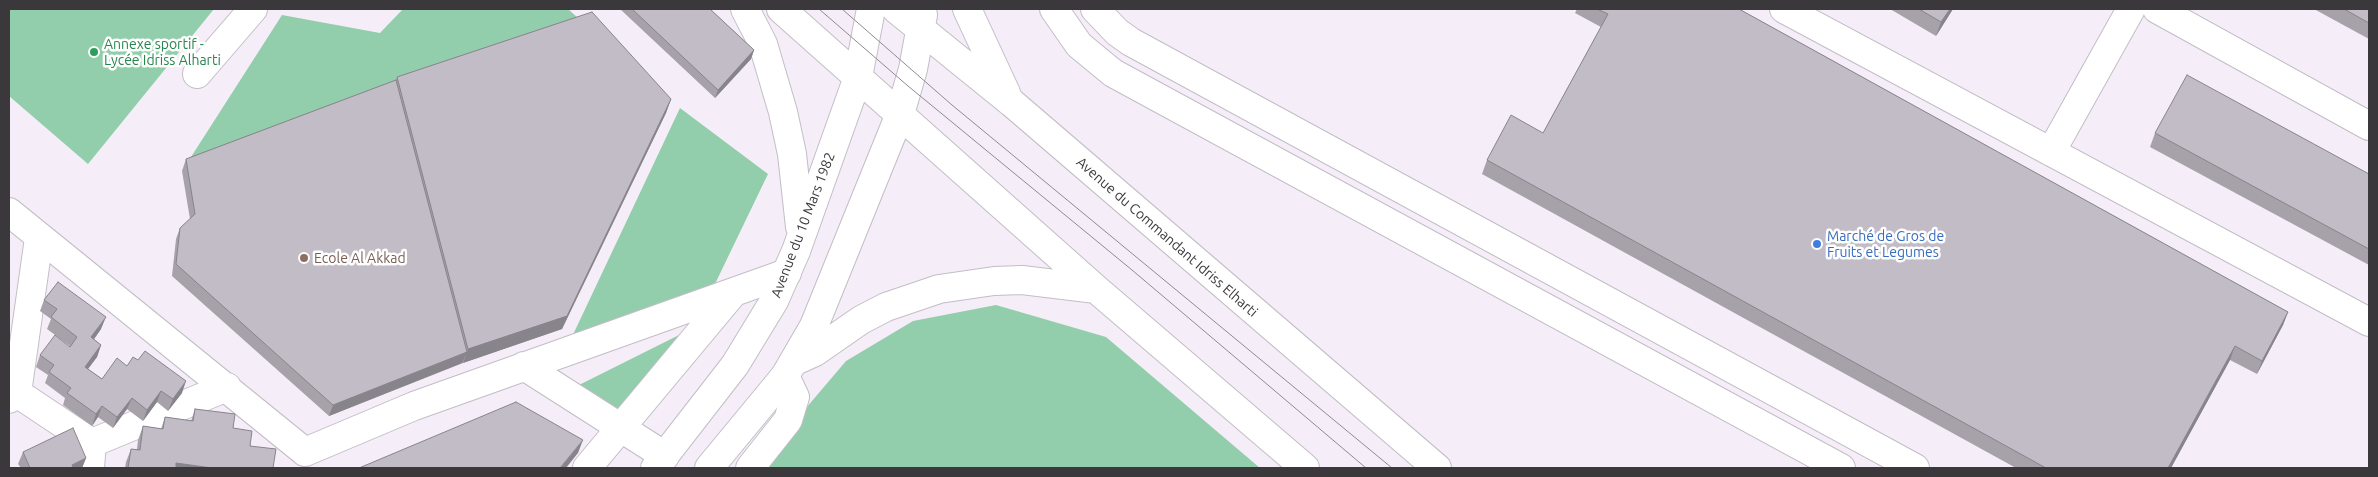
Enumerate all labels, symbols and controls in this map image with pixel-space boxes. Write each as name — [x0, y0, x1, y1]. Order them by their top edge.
place label: Annexe sportif - Lycée Idriss Alharti — [104, 36, 221, 68]
marker: Annexe sportif - Lycée Idriss Alharti — [88, 46, 100, 58]
street label: Avenue du 10 Mars 1982 — [768, 150, 838, 300]
street label: Avenue du Commandant Idriss Elharti — [1073, 154, 1261, 320]
place label: Marché de Gros de Fruits et Legumes — [1827, 228, 1944, 260]
marker: Marché de Gros de Fruits et Legumes — [1811, 238, 1823, 250]
place label: Ecole Al Akkad — [314, 250, 406, 266]
marker: Ecole Al Akkad — [298, 252, 310, 264]

